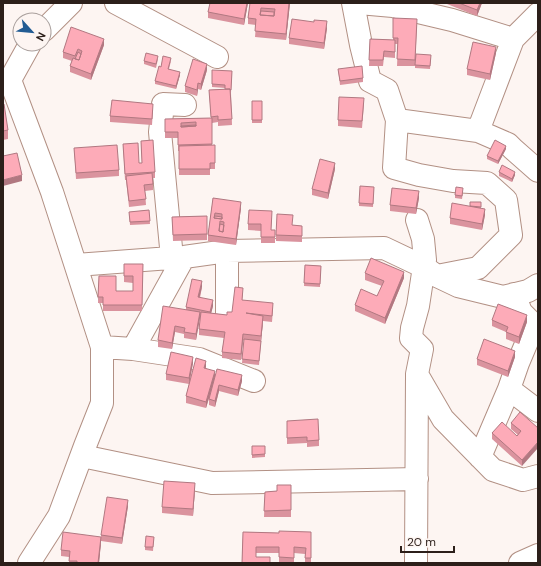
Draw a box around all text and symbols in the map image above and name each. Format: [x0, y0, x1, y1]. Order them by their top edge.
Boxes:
north arrow [12, 12, 52, 52]
text: N [33, 30, 49, 43]
scale bar [401, 528, 454, 554]
text: 20 m [407, 534, 436, 550]

